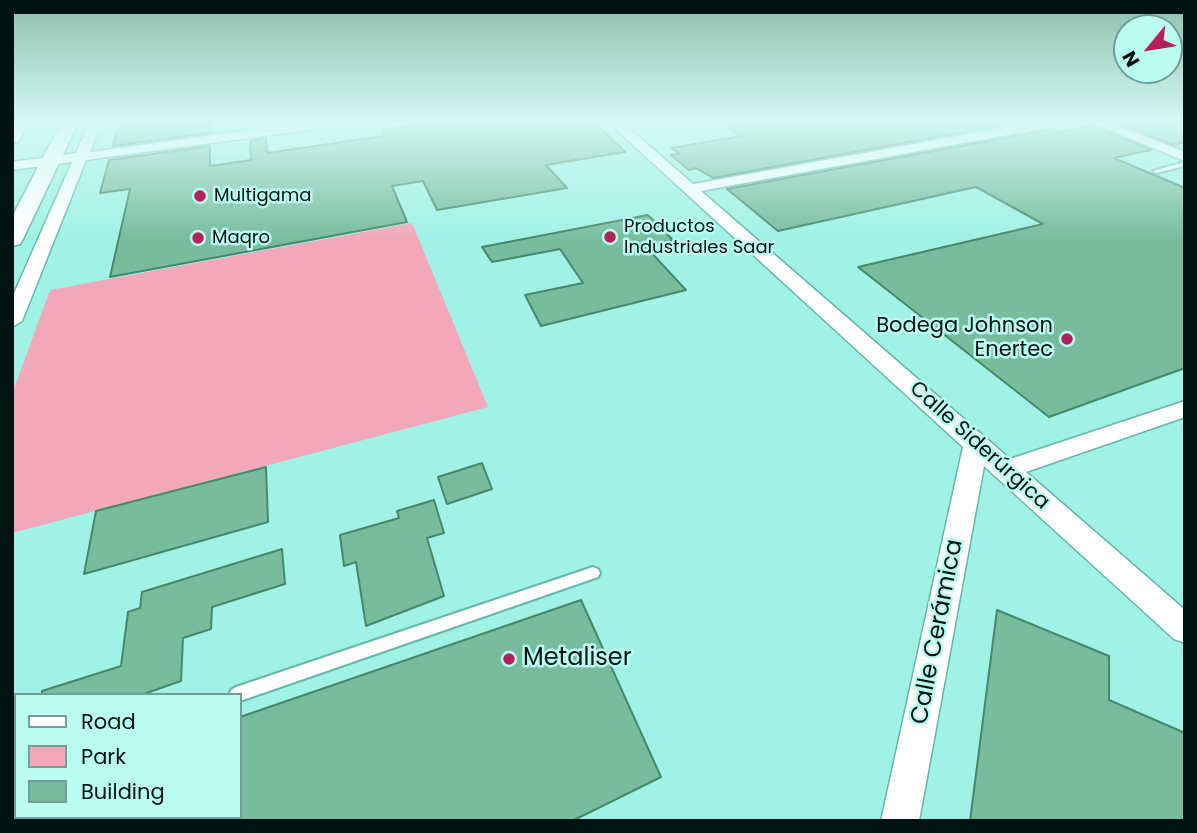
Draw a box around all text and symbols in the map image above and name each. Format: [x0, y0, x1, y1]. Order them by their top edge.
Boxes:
north arrow [1113, 14, 1183, 84]
text: N [1116, 46, 1146, 72]
place label: Multigama [214, 185, 311, 207]
marker: Multigama [192, 188, 208, 204]
place label: Productos Industriales Saar [624, 216, 774, 258]
place label: Maqro [212, 227, 270, 249]
marker: Productos Industriales Saar [602, 229, 618, 245]
marker: Maqro [190, 230, 206, 246]
place label: Bodega Johnson Enertec [876, 314, 1053, 364]
marker: Bodega Johnson Enertec [1059, 331, 1075, 347]
street label: Calle Siderúrgica [904, 377, 1054, 515]
street label: Calle Cerámica [906, 537, 970, 727]
place label: Metaliser [523, 645, 632, 673]
marker: Metaliser [501, 651, 517, 667]
legend [14, 693, 242, 819]
text: Road [81, 707, 136, 736]
text: Park [81, 742, 126, 771]
text: Building [81, 777, 165, 806]

